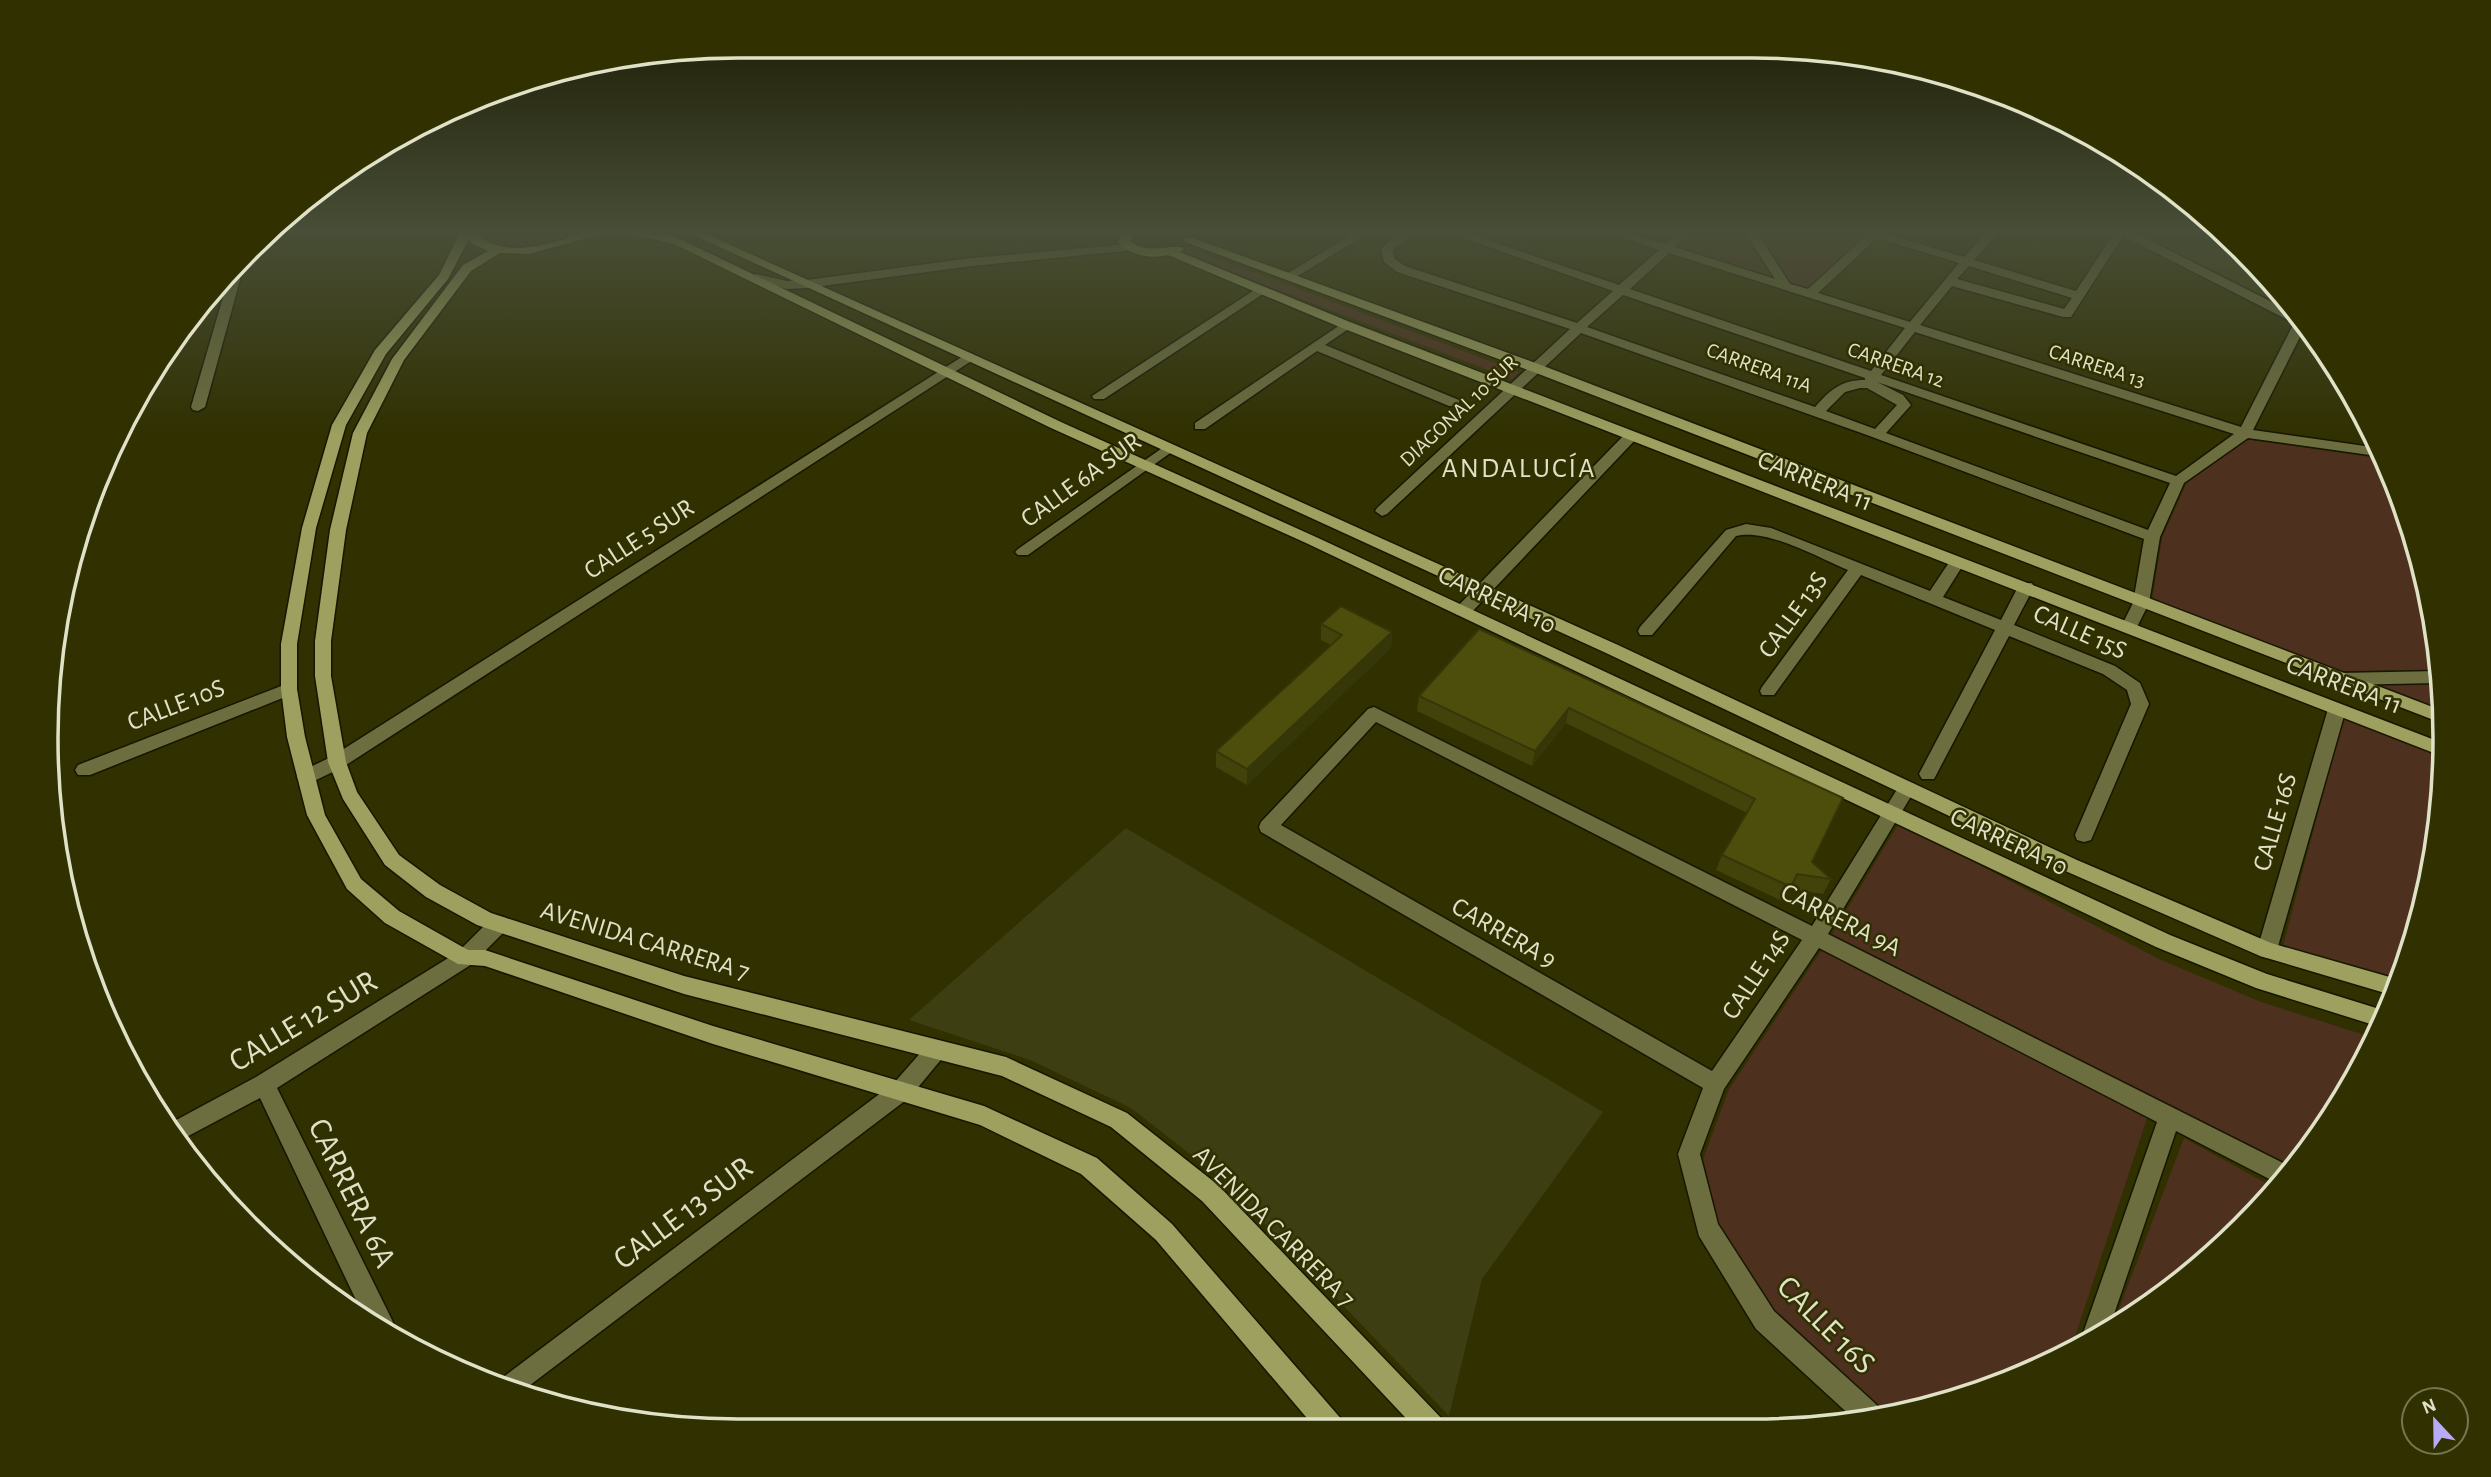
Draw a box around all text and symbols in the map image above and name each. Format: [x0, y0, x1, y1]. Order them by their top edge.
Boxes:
street label: CARRERA 11A [1704, 339, 1814, 397]
street label: CARRERA 12 [1845, 339, 1947, 391]
street label: CARRERA 13 [2046, 341, 2148, 391]
street label: DIAGONAL 10 SUR [1396, 351, 1522, 471]
street label: CALLE 6A SUR [1016, 428, 1146, 532]
street label: CARRERA 11 [1754, 446, 1876, 516]
district label: ANDALUCÍA [1442, 452, 1596, 483]
street label: CALLE 5 SUR [579, 494, 699, 584]
street label: CARRERA 10 [1434, 562, 1560, 638]
street label: CALLE 13S [1753, 567, 1833, 663]
street label: CALLE 15S [2029, 600, 2131, 664]
street label: CARRERA 11 [2283, 651, 2405, 719]
street label: CALLE 10S [124, 675, 228, 735]
street label: CALLE 16S [2249, 770, 2301, 874]
street label: CARRERA 10 [1946, 804, 2072, 880]
street label: CARRERA 9A [1777, 879, 1905, 961]
street label: CARRERA 9 [1447, 893, 1561, 973]
street label: AVENIDA CARRERA 7 [538, 897, 753, 985]
street label: CALLE 14S [1717, 926, 1795, 1024]
street label: CALLE 12 SUR [224, 964, 382, 1078]
street label: CARRERA 6A [302, 1114, 402, 1272]
street label: AVENIDA CARRERA 7 [1188, 1141, 1360, 1313]
street label: CALLE 13 SUR [608, 1151, 758, 1275]
street label: CALLE 16S [1771, 1270, 1881, 1380]
north arrow [2400, 1386, 2470, 1456]
text: N [2420, 1395, 2439, 1418]

